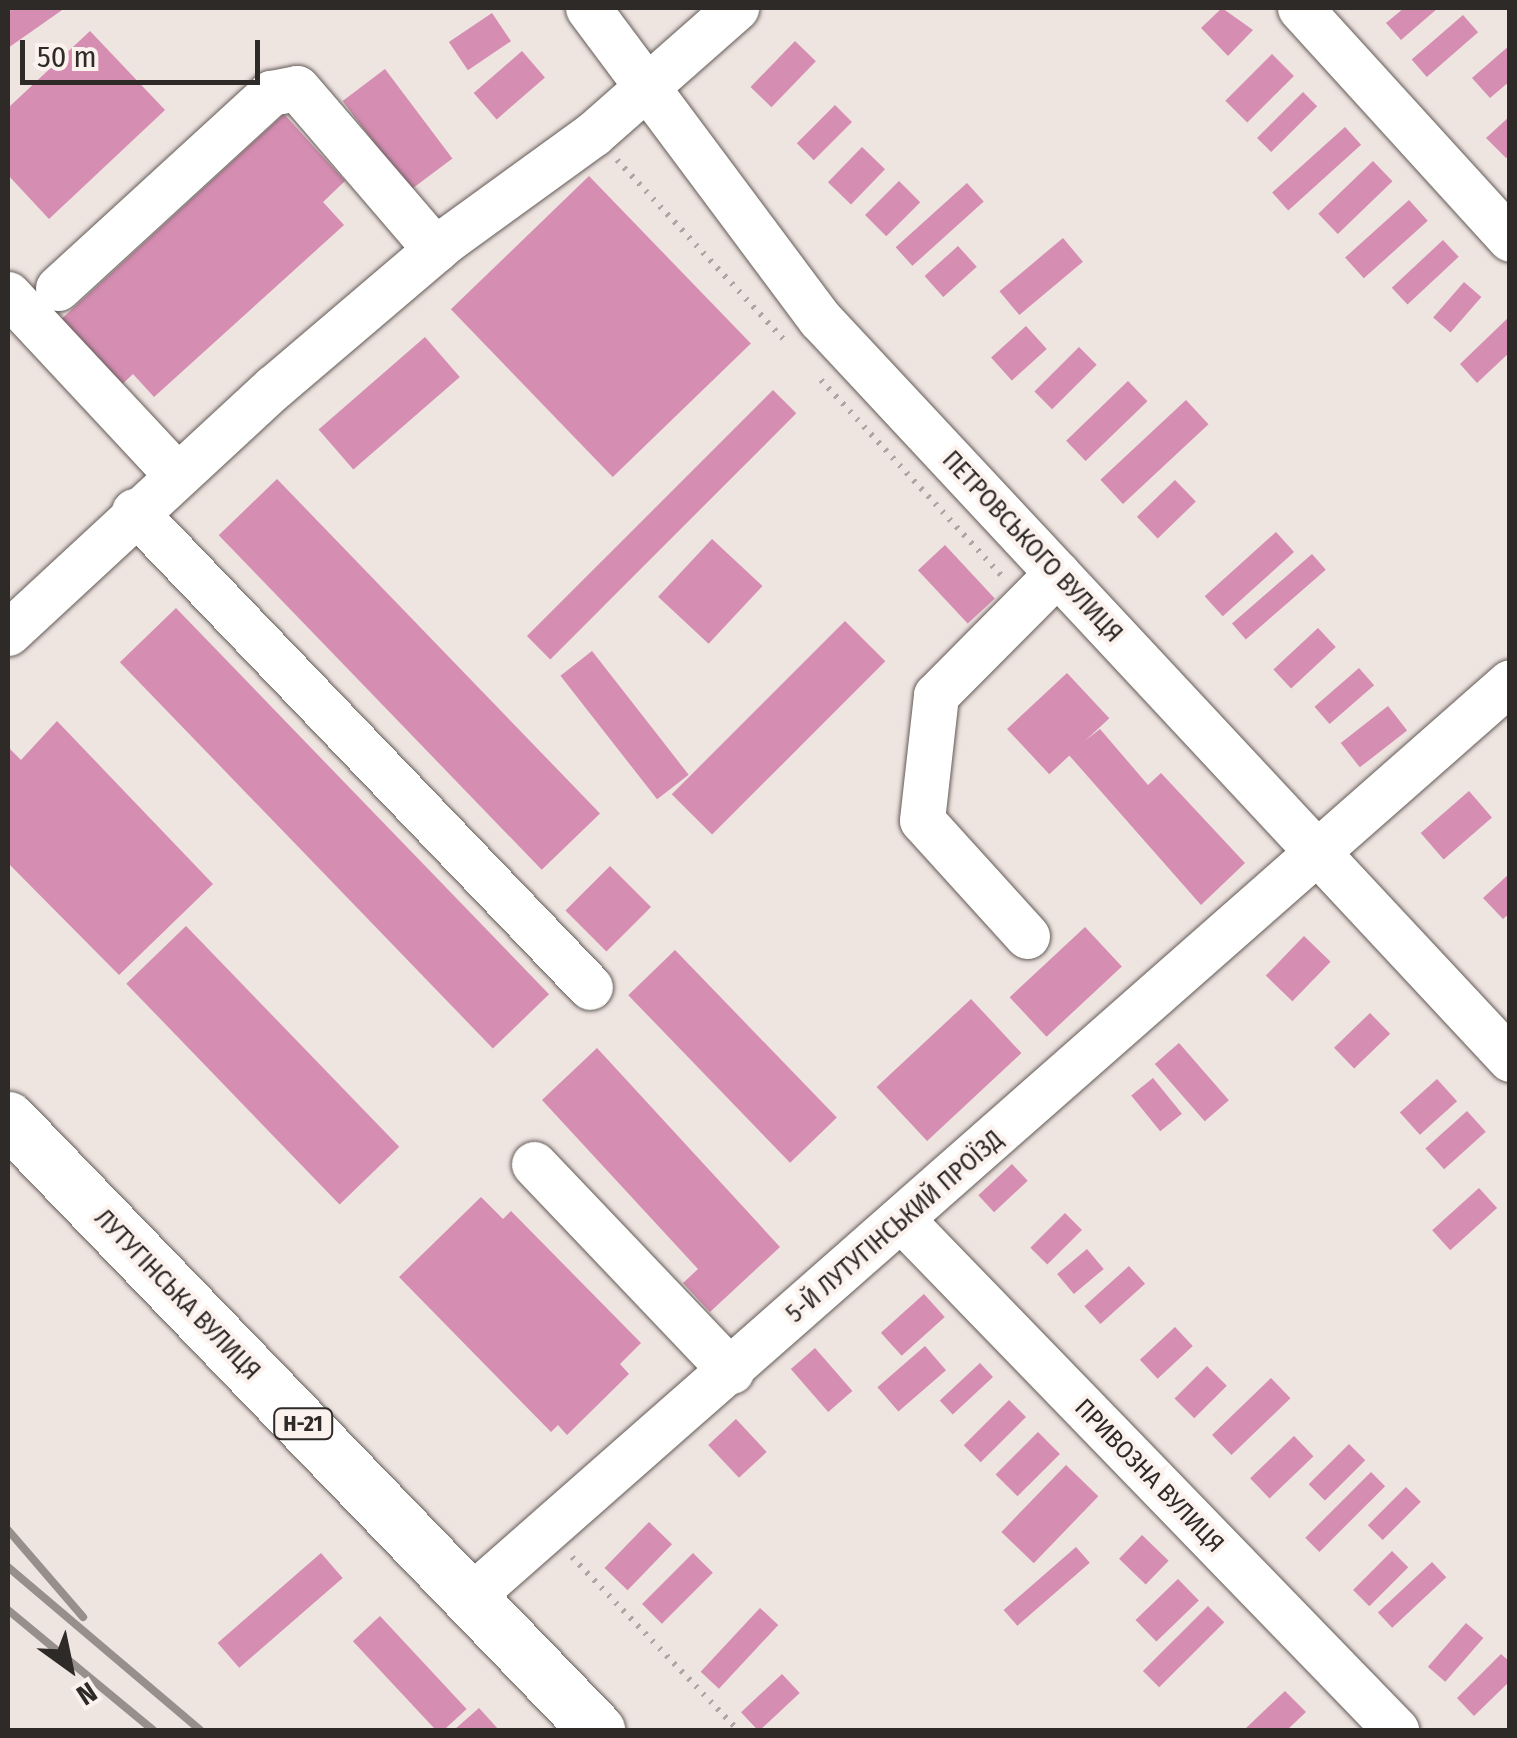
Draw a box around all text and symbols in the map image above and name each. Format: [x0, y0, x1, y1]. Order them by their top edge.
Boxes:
scale bar [25, 20, 265, 82]
text: 50 m [37, 39, 97, 75]
street label: ПЕТРОВСЬКОГО ВУЛИЦЯ [936, 445, 1128, 649]
street label: 5-Й ЛУТУГІНСЬКИЙ ПРОЇЗД [781, 1125, 1009, 1329]
street label: ЛУТУГІНСЬКА ВУЛИЦЯ [88, 1204, 266, 1386]
street label: ПРИВОЗНА ВУЛИЦЯ [1068, 1393, 1230, 1559]
road number: Н-21 [273, 1407, 333, 1441]
north arrow [20, 1618, 120, 1718]
text: N [71, 1675, 103, 1712]

